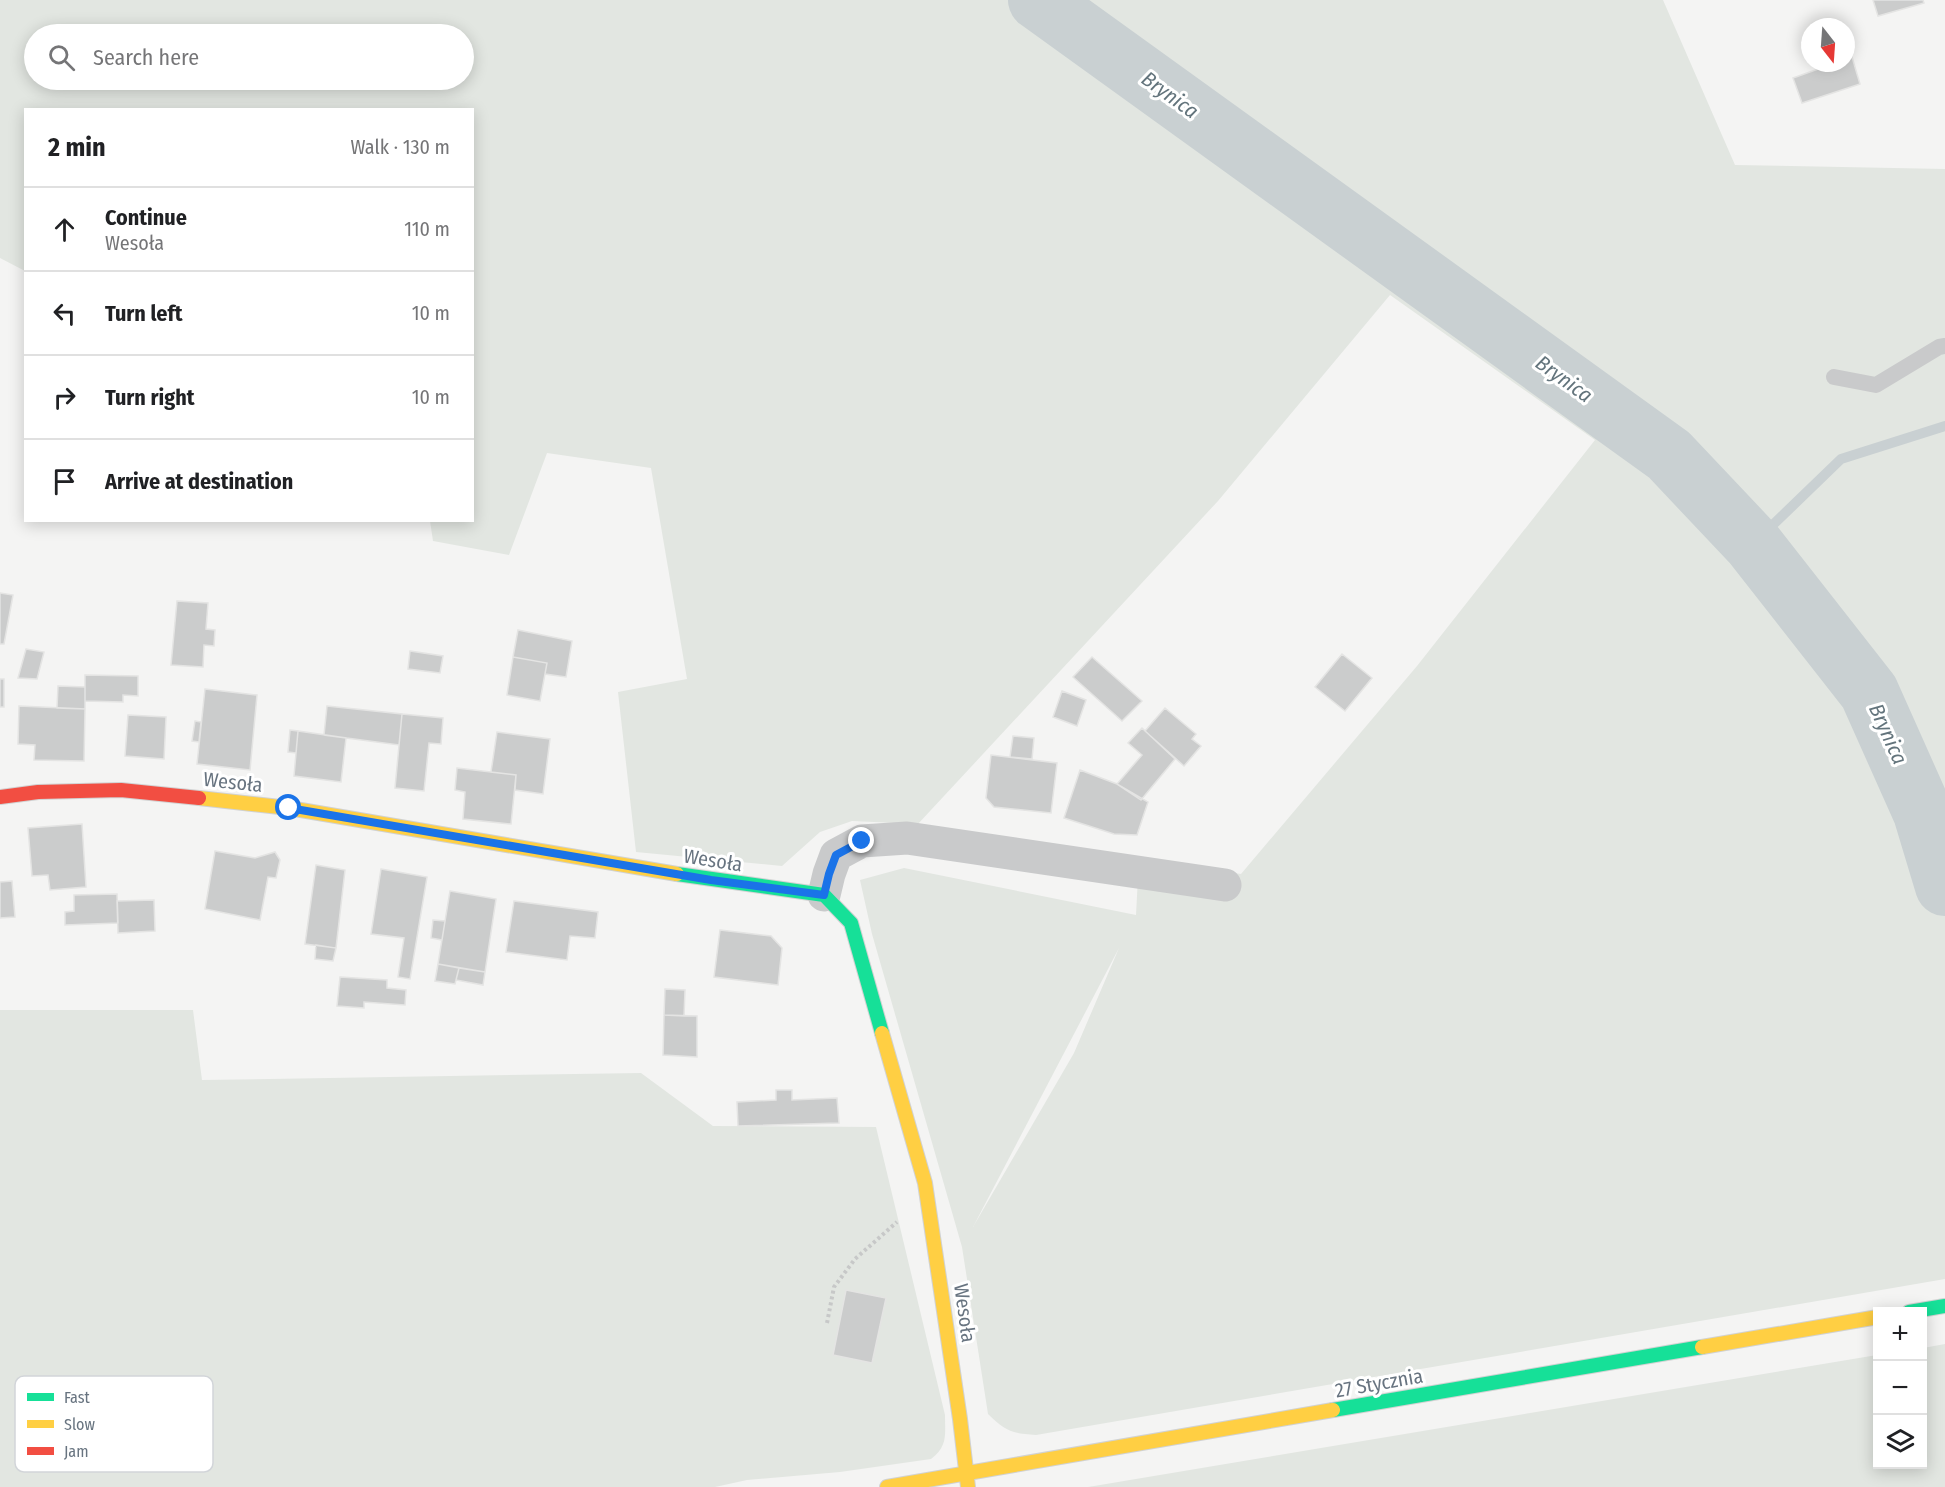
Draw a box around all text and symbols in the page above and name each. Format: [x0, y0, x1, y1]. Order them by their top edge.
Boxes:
north arrow [1801, 18, 1855, 72]
search box [24, 24, 474, 90]
icon: search [45, 41, 78, 74]
text: Search here [93, 44, 199, 71]
water label: Brynica [1137, 66, 1203, 124]
text: 2 min [48, 132, 106, 163]
text: Walk · 130 m [350, 135, 450, 159]
text: Continue [105, 204, 187, 231]
icon: ahead [48, 213, 81, 246]
text: 110 m [404, 217, 450, 241]
text: Wesoła [105, 231, 164, 255]
icon: left [48, 297, 81, 330]
text: Turn left [105, 300, 183, 327]
text: 10 m [412, 301, 450, 325]
water label: Brynica [1531, 350, 1597, 408]
icon: right [48, 381, 81, 414]
text: Turn right [105, 384, 194, 411]
text: 10 m [412, 385, 450, 409]
icon: arrive [48, 465, 81, 498]
text: Arrive at destination [105, 468, 293, 495]
water label: Brynica [1863, 700, 1913, 768]
street label: Wesoła [202, 767, 264, 797]
route start [275, 794, 301, 820]
route end [848, 827, 874, 853]
street label: Wesoła [682, 844, 744, 876]
street label: Wesoła [949, 1282, 981, 1344]
map controls [1873, 1307, 1927, 1469]
button: + [1873, 1307, 1927, 1361]
button: − [1873, 1361, 1927, 1415]
street label: 27 Stycznia [1333, 1363, 1425, 1403]
legend [15, 1376, 213, 1472]
text: Fast [64, 1388, 91, 1407]
text: Slow [64, 1415, 95, 1434]
button: layers [1873, 1415, 1927, 1469]
text: Jam [64, 1442, 89, 1461]

